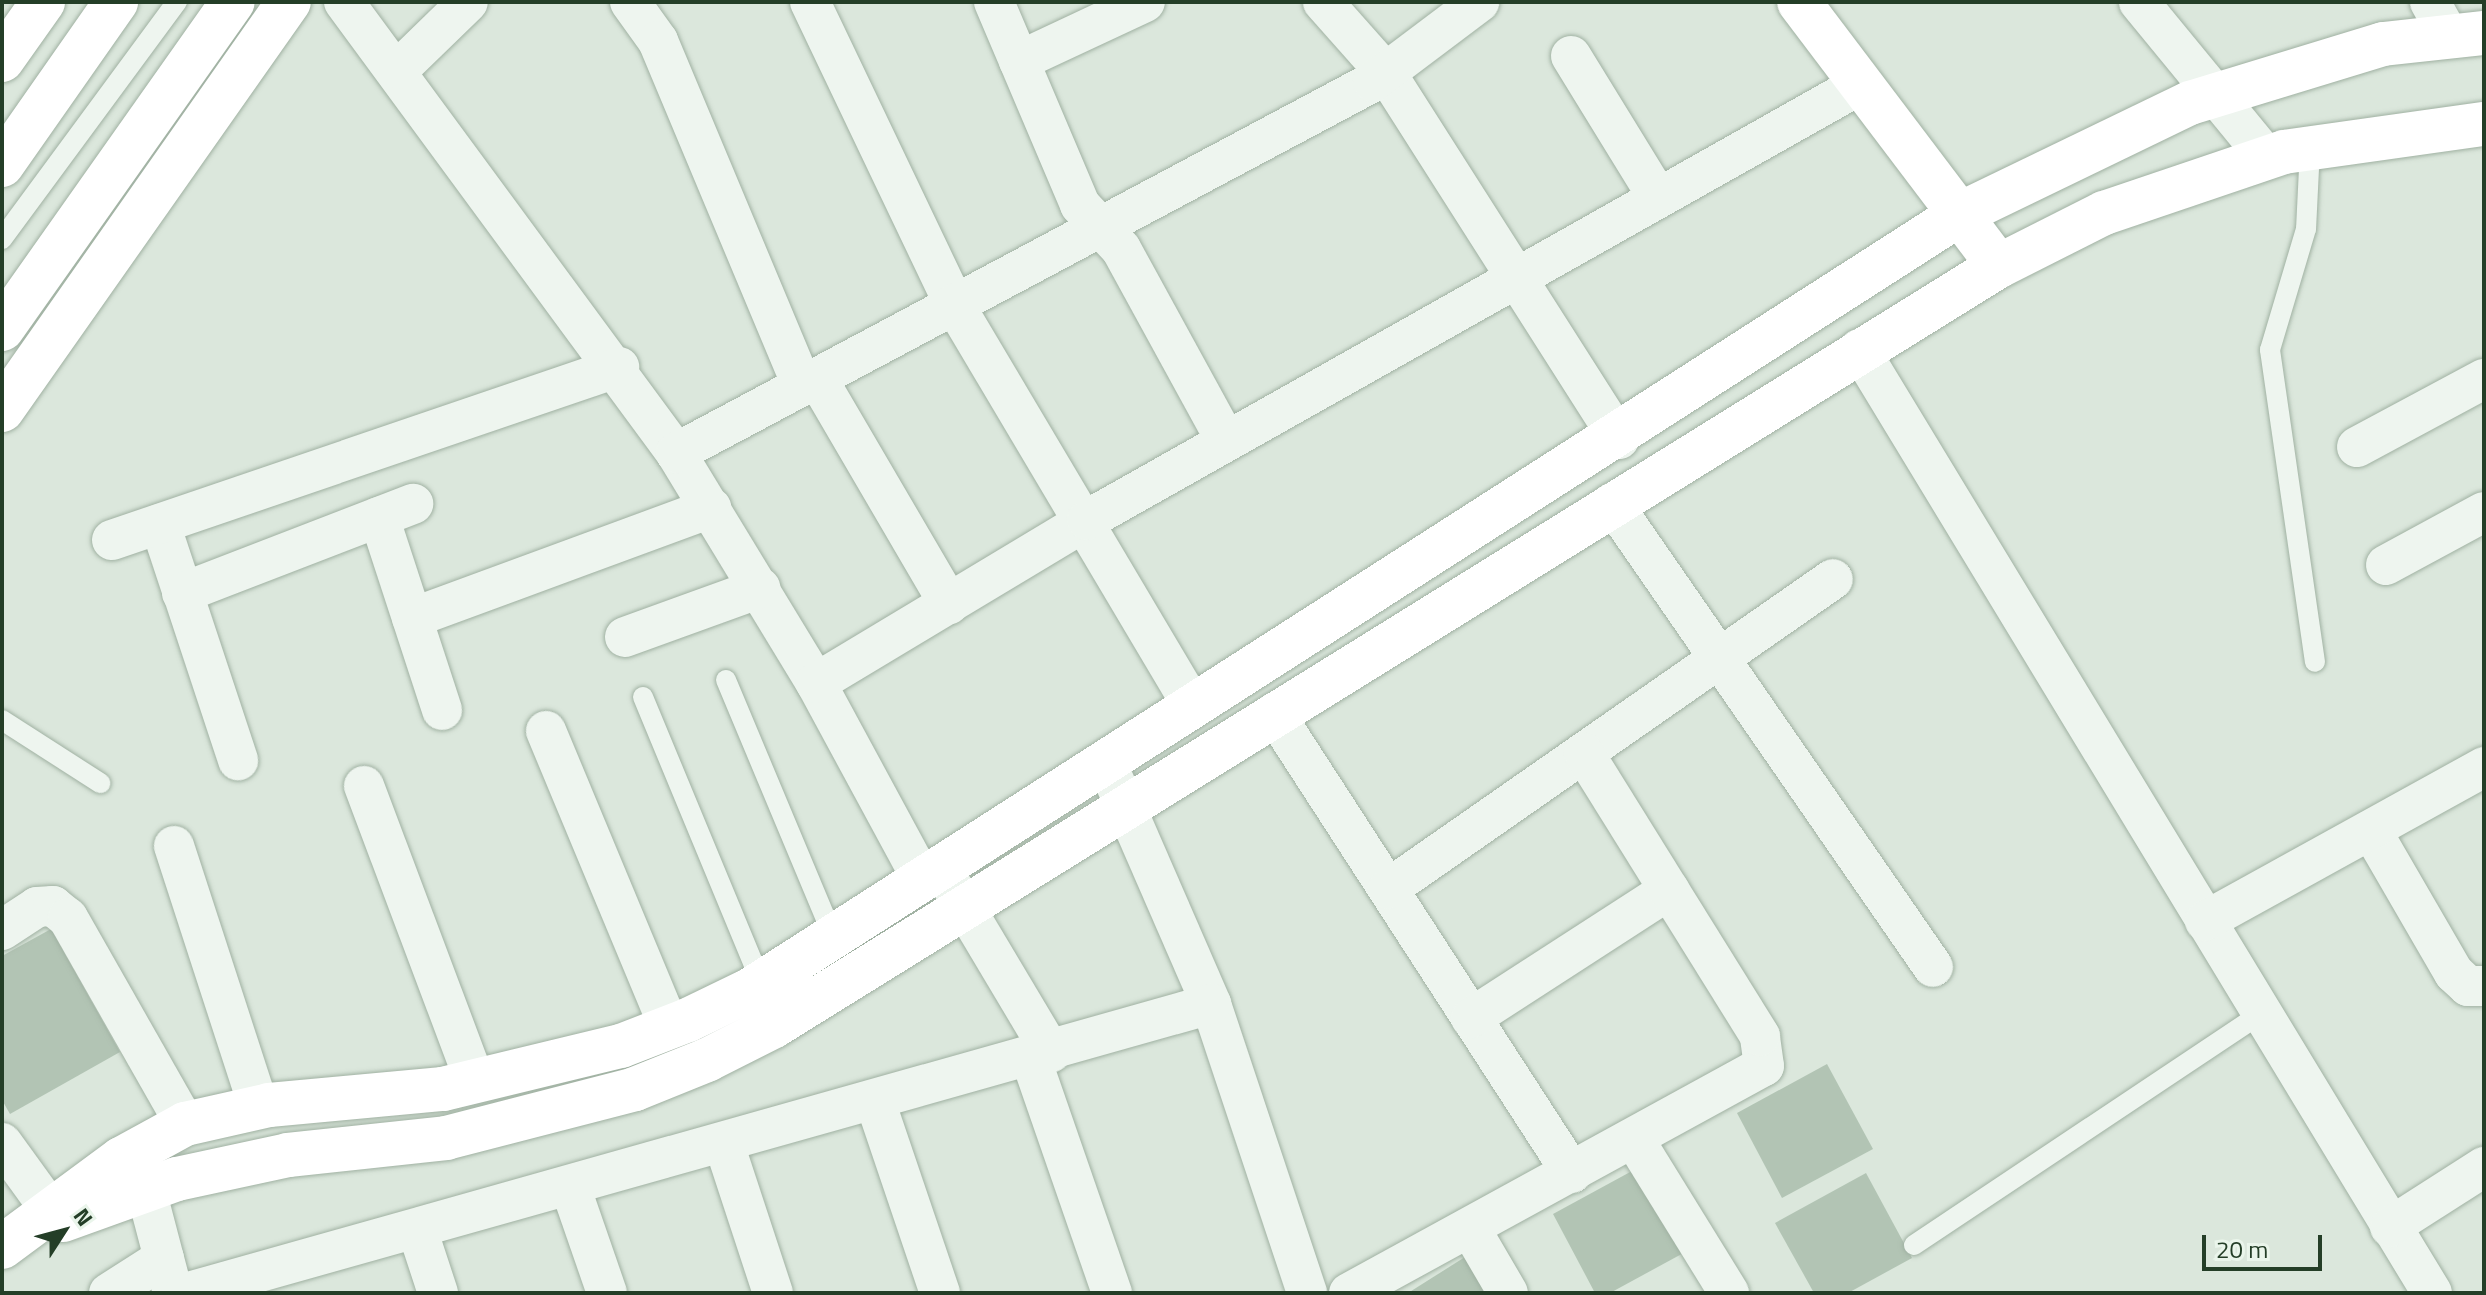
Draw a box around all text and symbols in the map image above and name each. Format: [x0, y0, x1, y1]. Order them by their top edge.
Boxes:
north arrow [24, 1191, 104, 1271]
text: N [65, 1201, 102, 1233]
scale bar [2206, 1219, 2326, 1269]
text: 20 m [2216, 1231, 2268, 1267]

